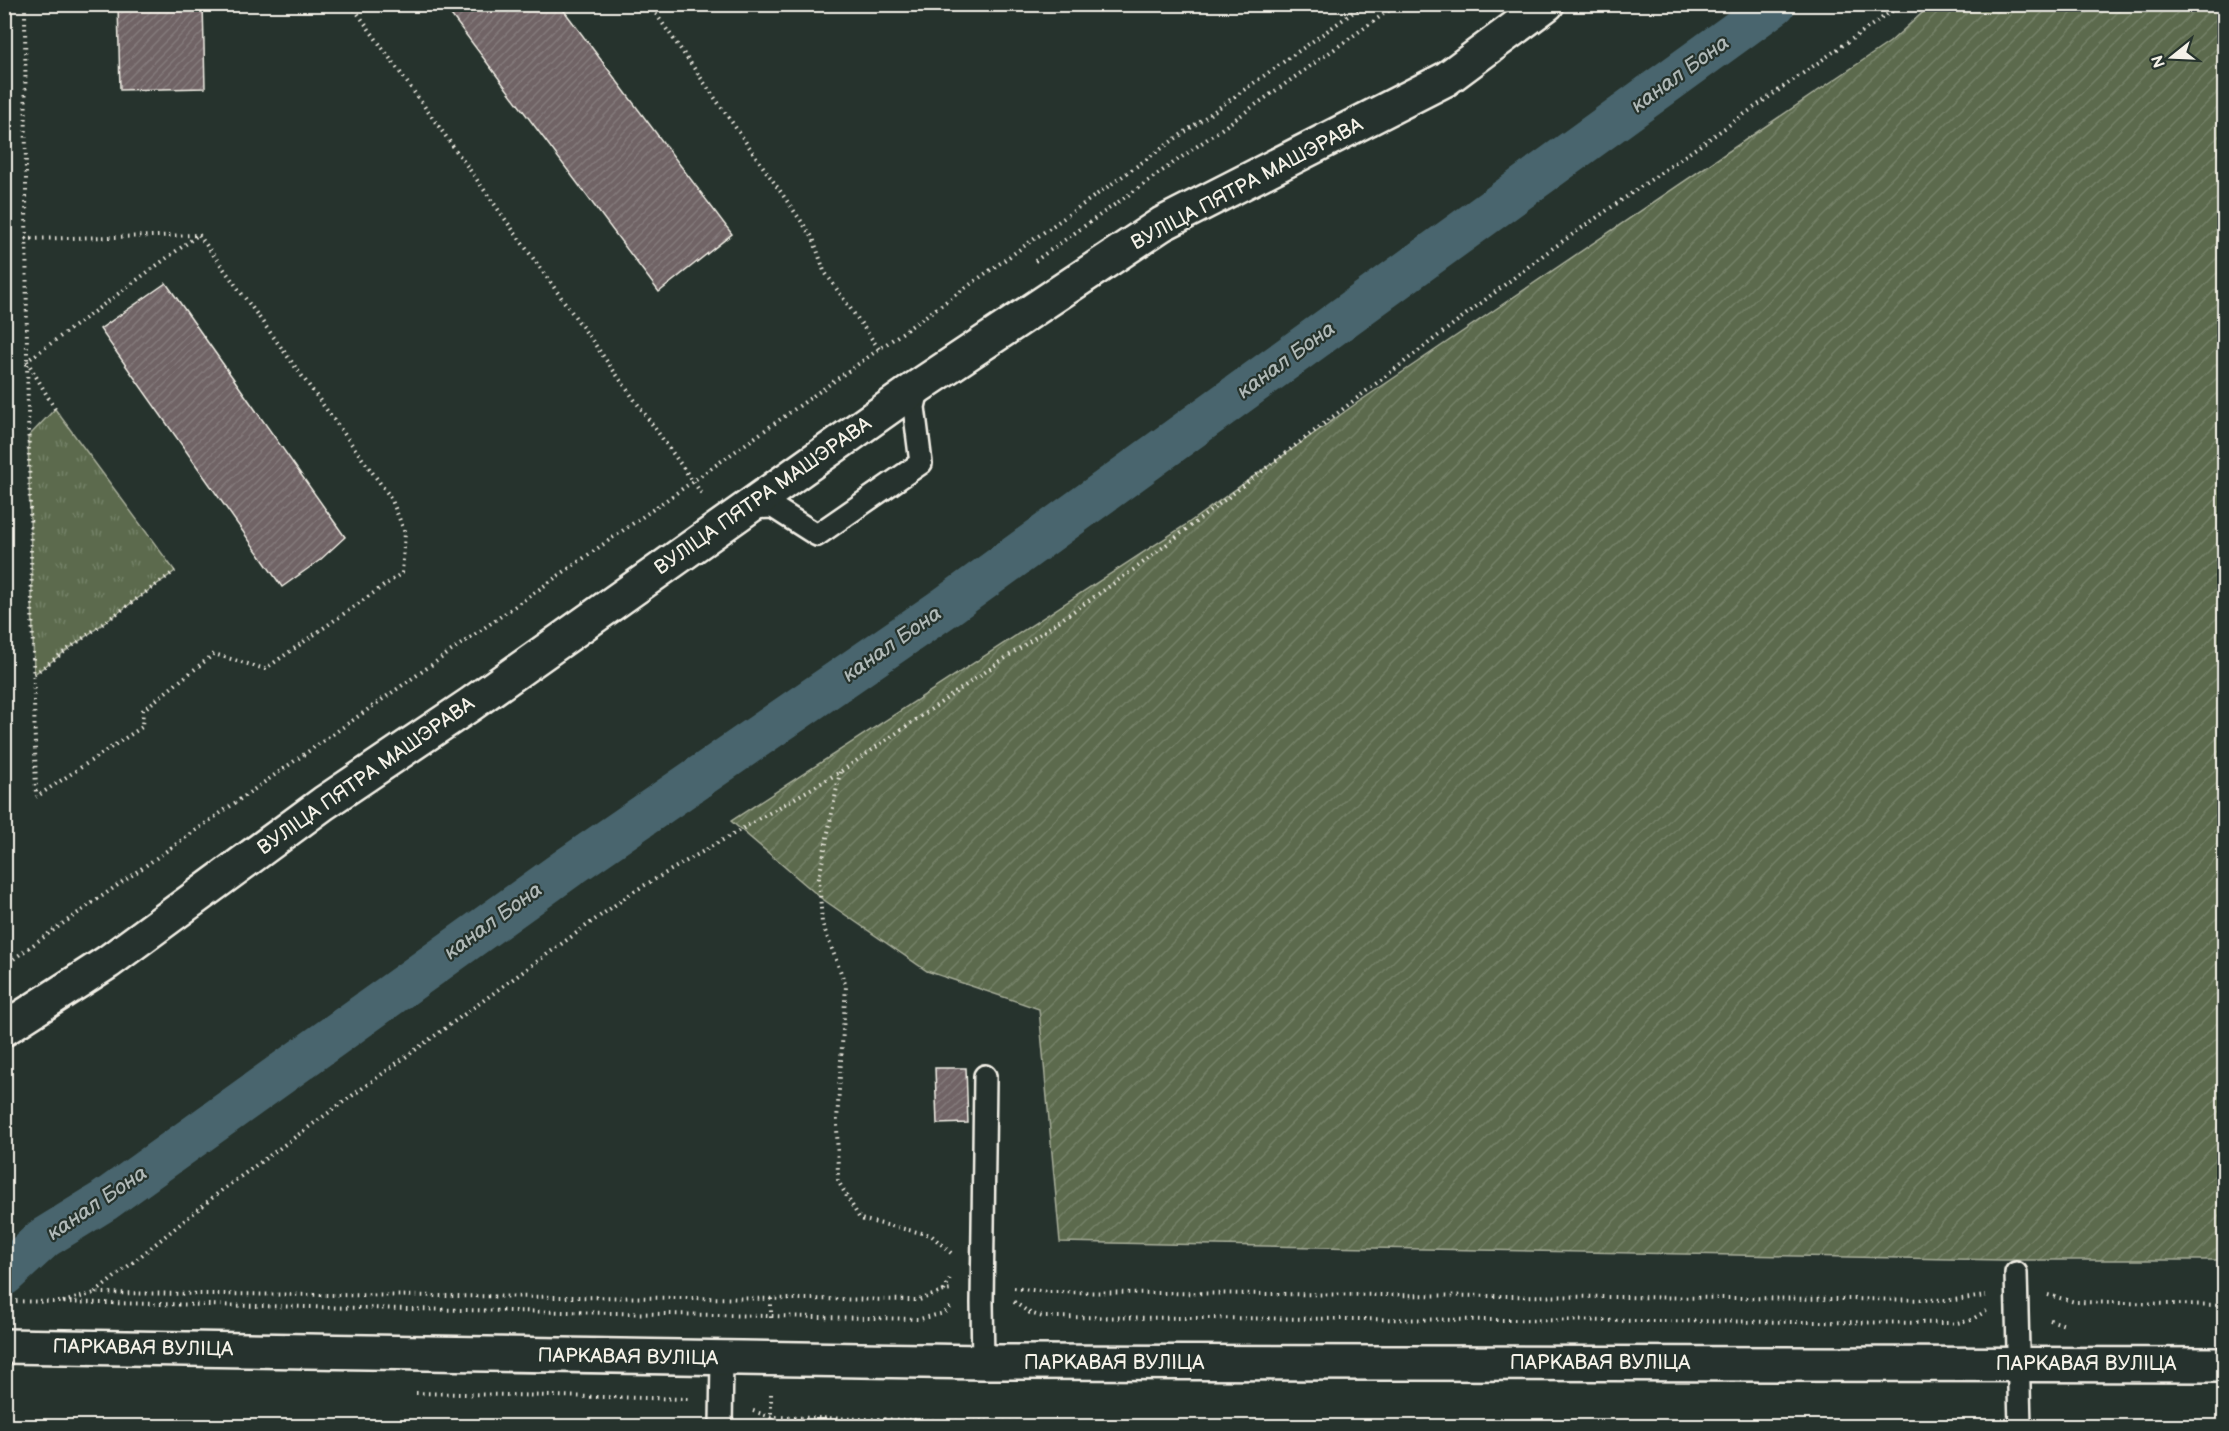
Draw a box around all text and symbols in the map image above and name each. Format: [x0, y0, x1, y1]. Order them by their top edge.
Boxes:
north arrow [2142, 27, 2202, 87]
water label: канал Бона [1626, 30, 1734, 118]
text: N [2148, 53, 2170, 70]
street label: ВУЛІЦА ПЯТРА МАШЭРАВА [1127, 112, 1368, 255]
water label: канал Бона [1232, 316, 1340, 404]
street label: ВУЛІЦА ПЯТРА МАШЭРАВА [650, 411, 877, 580]
water label: канал Бона [838, 601, 946, 687]
street label: ВУЛІЦА ПЯТРА МАШЭРАВА [253, 691, 480, 860]
water label: канал Бона [439, 877, 547, 965]
water label: канал Бона [42, 1160, 152, 1246]
street label: ПАРКАВАЯ ВУЛІЦА [53, 1334, 234, 1362]
street label: ПАРКАВАЯ ВУЛІЦА [538, 1343, 719, 1371]
street label: ПАРКАВАЯ ВУЛІЦА [1024, 1351, 1205, 1375]
street label: ПАРКАВАЯ ВУЛІЦА [1510, 1351, 1691, 1375]
street label: ПАРКАВАЯ ВУЛІЦА [1996, 1352, 2177, 1376]

